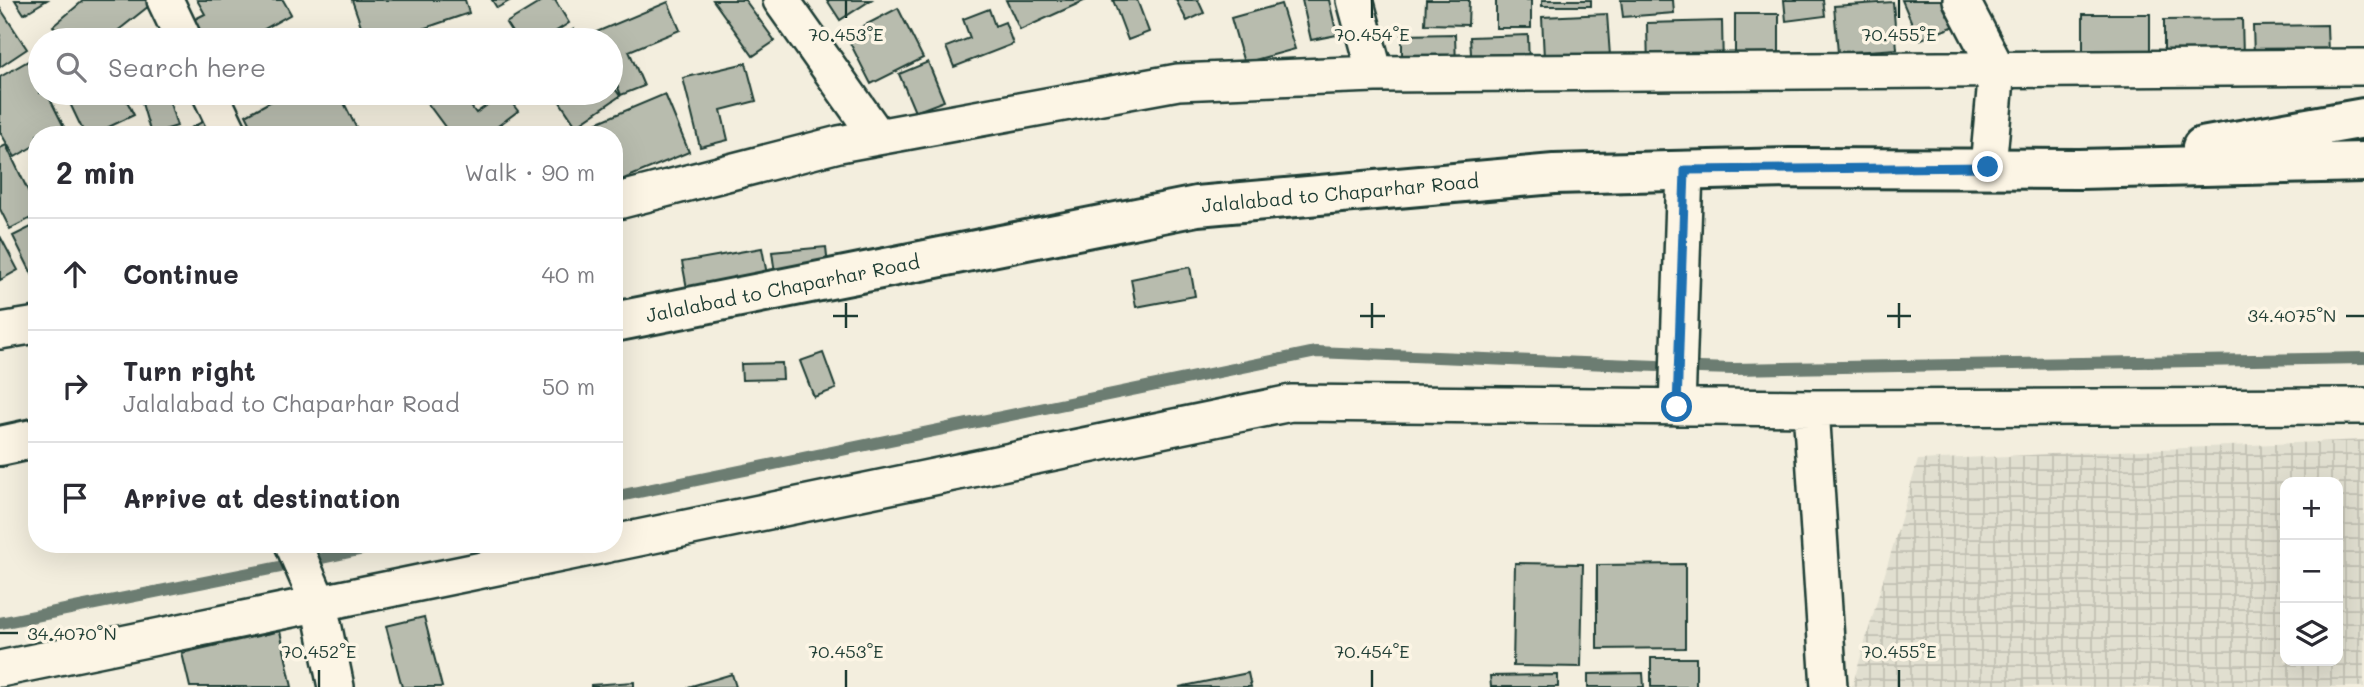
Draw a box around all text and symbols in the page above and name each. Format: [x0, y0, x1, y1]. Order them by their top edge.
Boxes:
text: 70.453°E [808, 22, 884, 46]
text: 70.454°E [1334, 22, 1410, 46]
text: 70.455°E [1861, 22, 1937, 46]
search box [28, 28, 623, 105]
icon: search [52, 48, 90, 86]
text: Search here [108, 50, 266, 84]
route end [1972, 151, 2003, 182]
text: 2 min [56, 152, 135, 192]
text: Walk · 90 m [464, 157, 595, 187]
street label: Jalalabad to Chaparhar Road [1200, 168, 1480, 218]
street label: Jalalabad to Chaparhar Road [644, 249, 921, 327]
icon: ahead [56, 255, 94, 293]
text: Continue [123, 257, 239, 291]
text: 40 m [542, 259, 595, 289]
text: 34.4075°N [2248, 303, 2336, 327]
text: Turn right [123, 354, 256, 388]
icon: right [56, 367, 94, 405]
text: 50 m [542, 371, 595, 401]
text: Jalalabad to Chaparhar Road [123, 388, 460, 418]
route start [1661, 391, 1692, 422]
map controls [2280, 477, 2343, 666]
button: + [2280, 477, 2343, 540]
icon: arrive [56, 479, 94, 517]
text: Arrive at destination [123, 481, 400, 515]
button: − [2280, 540, 2343, 603]
button: layers [2280, 603, 2343, 666]
text: 34.4070°N [27, 621, 117, 645]
text: 70.452°E [282, 639, 356, 663]
text: 70.453°E [808, 639, 884, 663]
text: 70.454°E [1334, 639, 1410, 663]
text: 70.455°E [1861, 639, 1937, 663]

